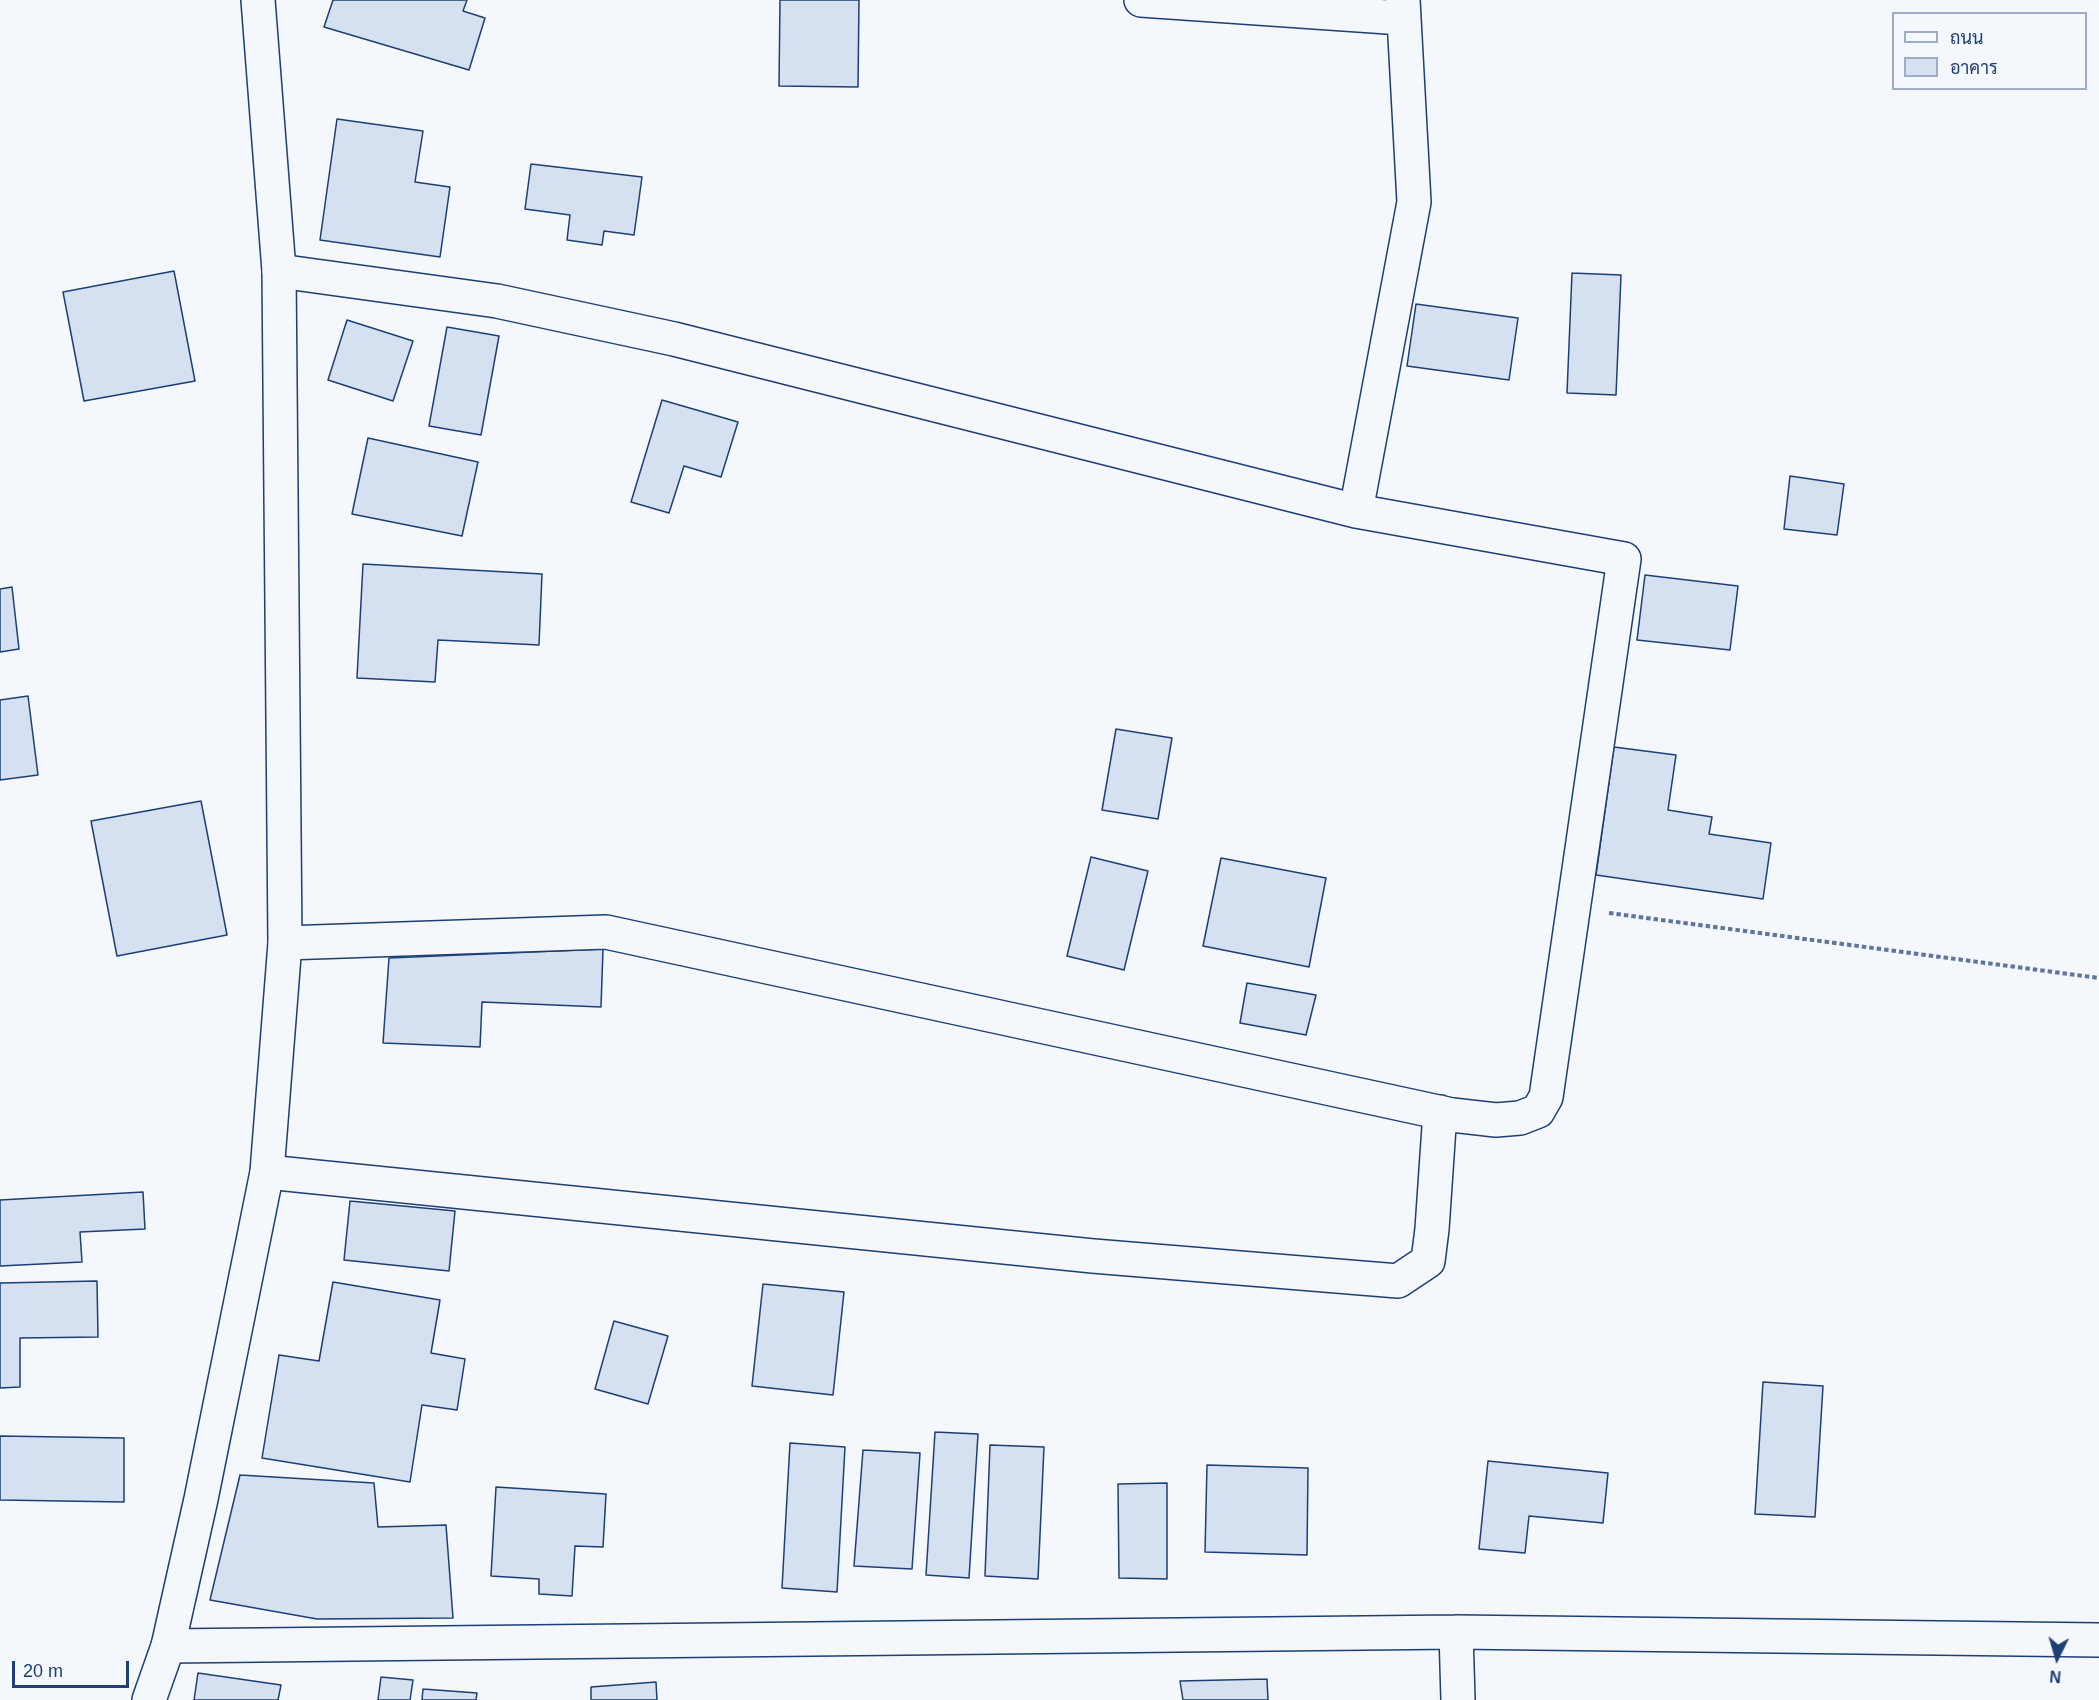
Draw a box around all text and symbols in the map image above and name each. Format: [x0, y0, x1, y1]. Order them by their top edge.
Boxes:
legend [1892, 12, 2087, 90]
text: ถนน [1950, 28, 1983, 48]
text: อาคาร [1950, 58, 1998, 78]
north arrow [2027, 1628, 2087, 1688]
scale bar [15, 1649, 132, 1687]
text: 20 m [23, 1661, 63, 1681]
text: N [2049, 1667, 2062, 1685]

